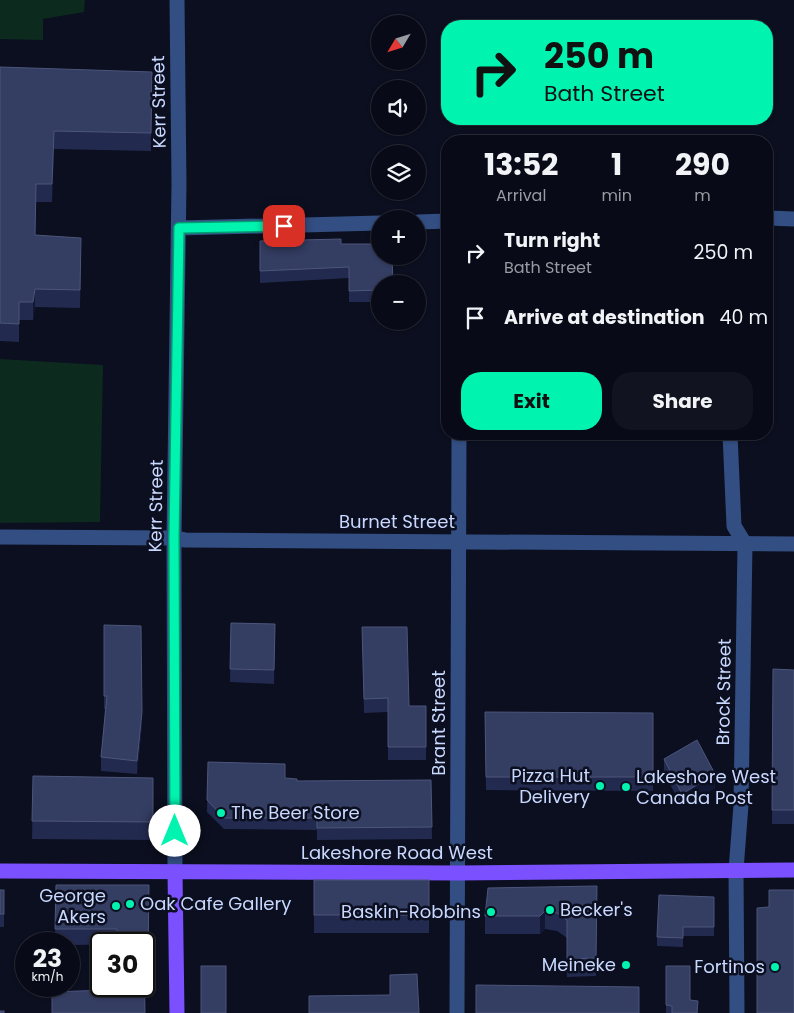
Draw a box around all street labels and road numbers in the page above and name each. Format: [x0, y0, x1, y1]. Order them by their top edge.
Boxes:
street label: Kerr Street [145, 55, 172, 149]
street label: Kerr Street [142, 459, 169, 553]
street label: Burnet Street [339, 509, 455, 534]
street label: Brock Street [710, 638, 737, 746]
street label: Brant Street [426, 670, 451, 776]
street label: Lakeshore Road West [301, 840, 493, 865]

